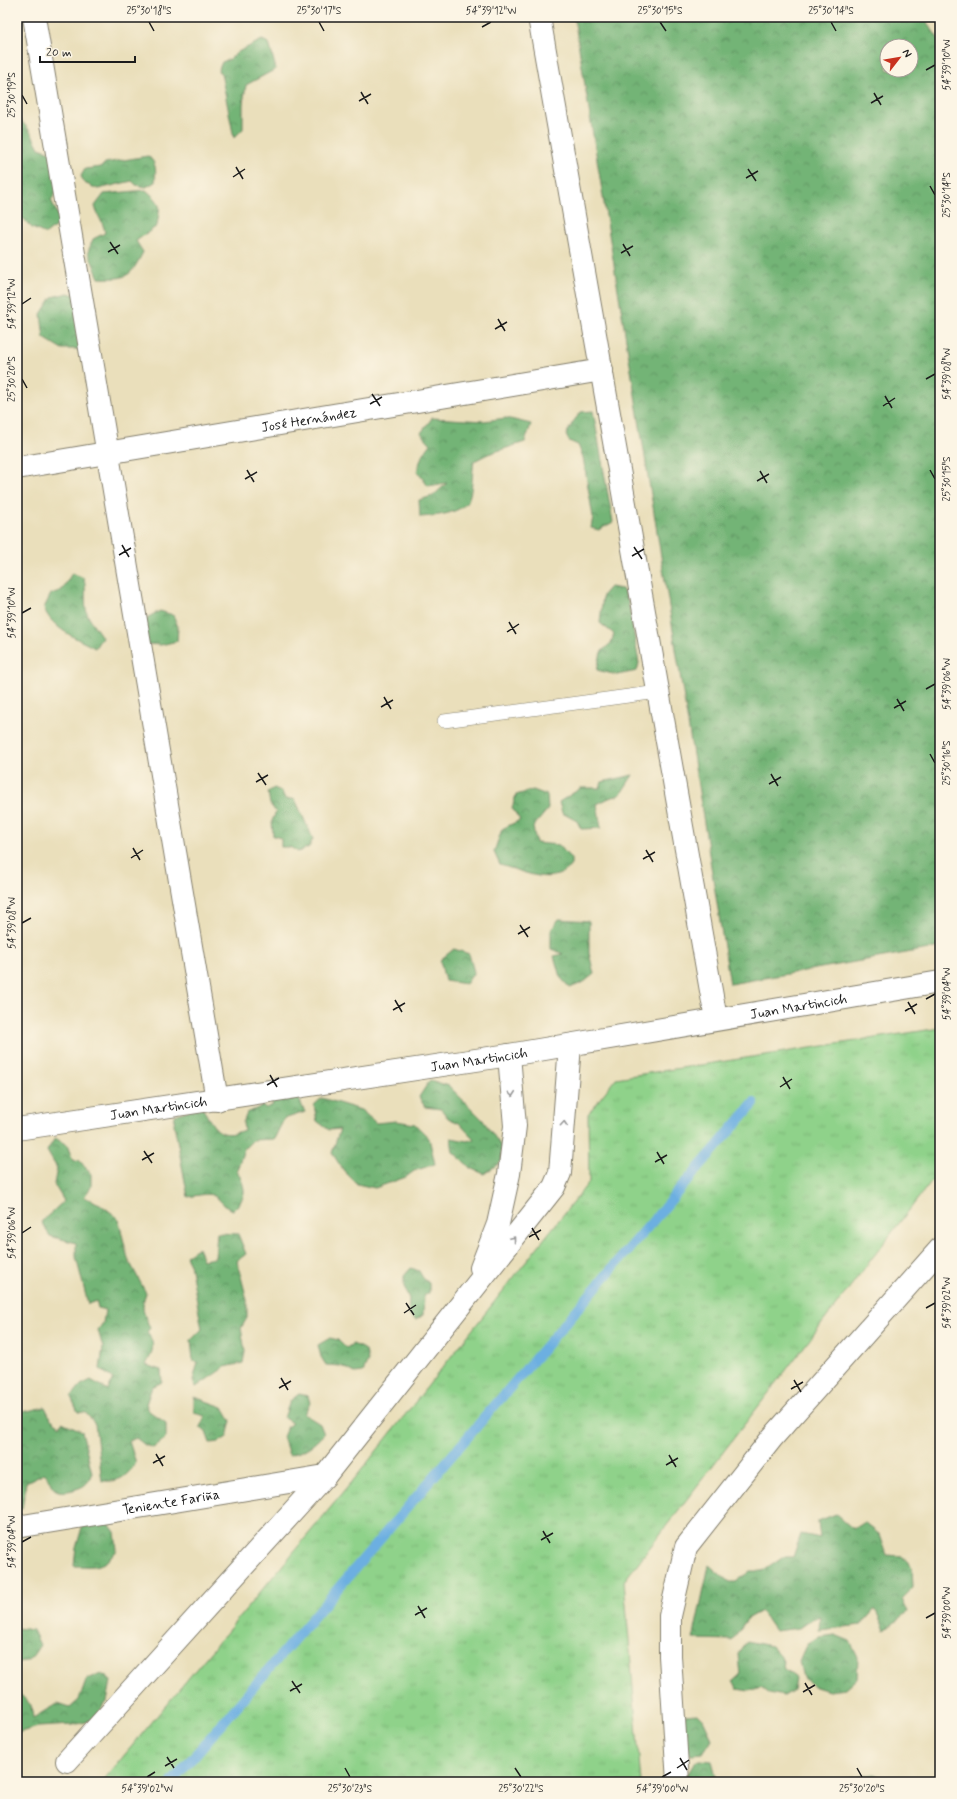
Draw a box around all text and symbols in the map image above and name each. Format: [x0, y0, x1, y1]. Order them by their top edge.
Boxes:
text: 25°30'18"S [126, 4, 172, 18]
text: 25°30'17"S [297, 4, 342, 18]
text: 54°39'12"W [466, 4, 516, 18]
text: 25°30'15"S [638, 4, 683, 18]
text: 25°30'14"S [808, 4, 854, 18]
scale bar [40, 38, 135, 64]
north arrow [879, 38, 919, 78]
text: 54°39'10"W [940, 40, 954, 90]
text: 20 m [46, 45, 72, 61]
text: N [899, 47, 915, 60]
text: 25°30'19"S [5, 72, 19, 118]
text: 25°30'14"S [940, 172, 954, 218]
text: 54°39'12"W [5, 279, 19, 329]
text: 54°39'08"W [940, 348, 954, 400]
text: 25°30'20"S [5, 356, 19, 402]
street label: José Hernández [260, 403, 358, 437]
text: 25°30'15"S [940, 456, 954, 501]
text: 54°39'10"W [5, 588, 19, 638]
text: 54°39'06"W [940, 658, 954, 710]
text: 25°30'16"S [940, 740, 954, 786]
text: 54°39'08"W [5, 897, 19, 949]
text: 54°39'04"W [940, 968, 954, 1020]
street label: Juan Martincich [749, 990, 849, 1024]
street label: Juan Martincich [429, 1044, 529, 1077]
one-way arrow [507, 1091, 516, 1097]
street label: Juan Martincich [109, 1092, 209, 1125]
one-way arrow [560, 1121, 569, 1127]
text: 54°39'06"W [5, 1207, 19, 1259]
one-way arrow [508, 1236, 515, 1243]
text: 54°39'02"W [940, 1277, 954, 1329]
street label: Teniente Fariña [121, 1486, 221, 1519]
text: 54°39'04"W [5, 1516, 19, 1568]
text: 54°39'00"W [940, 1587, 954, 1639]
text: 54°39'02"W [121, 1782, 173, 1796]
text: 25°30'23"S [328, 1782, 373, 1796]
text: 25°30'22"S [498, 1782, 544, 1796]
text: 54°39'00"W [636, 1782, 688, 1796]
text: 25°30'20"S [839, 1782, 885, 1796]

